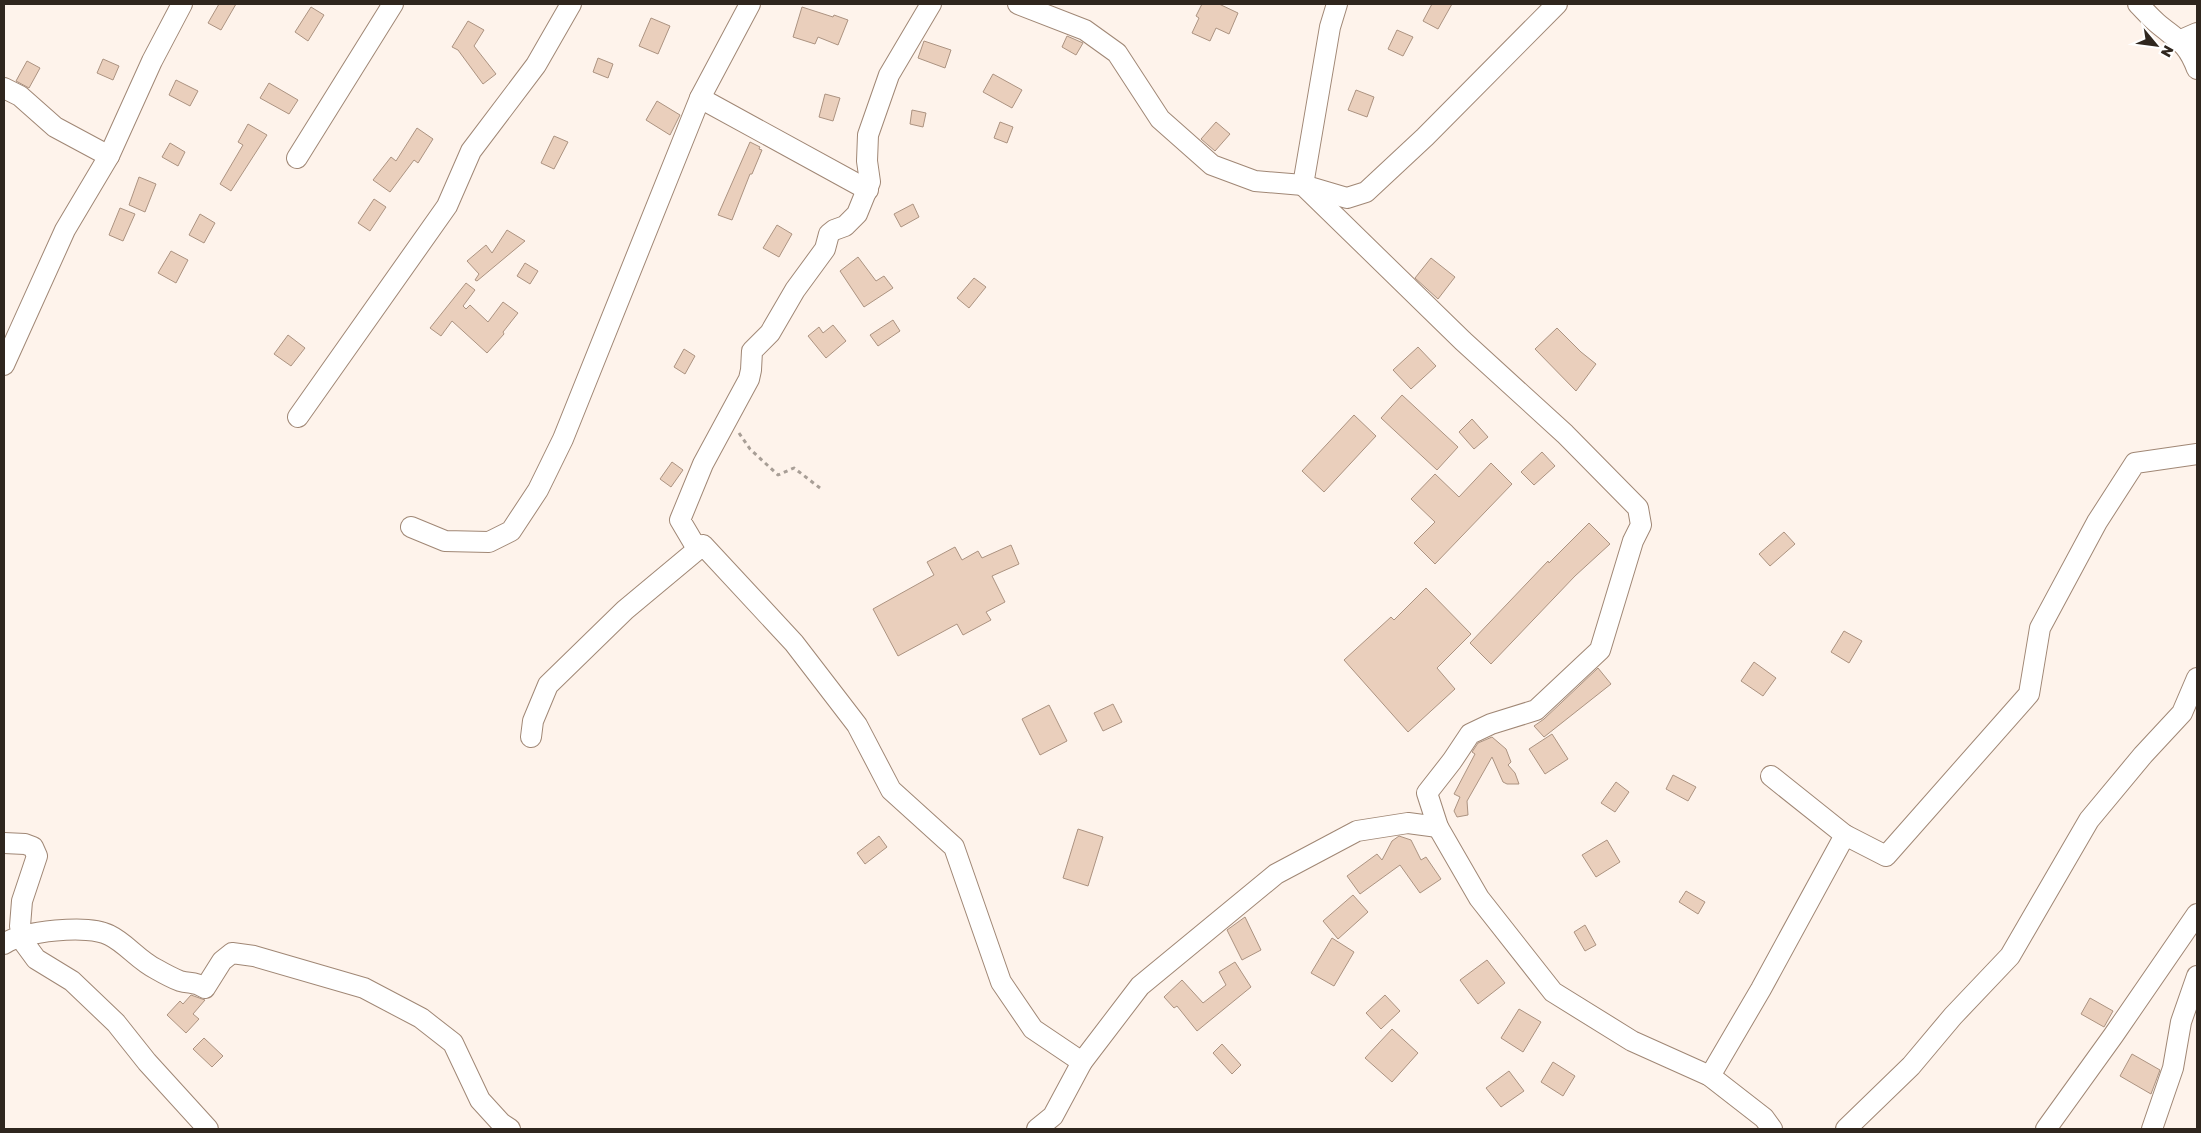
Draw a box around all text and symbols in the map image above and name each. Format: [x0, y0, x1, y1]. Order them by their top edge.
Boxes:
north arrow [2131, 20, 2181, 70]
text: N [2158, 43, 2178, 60]

